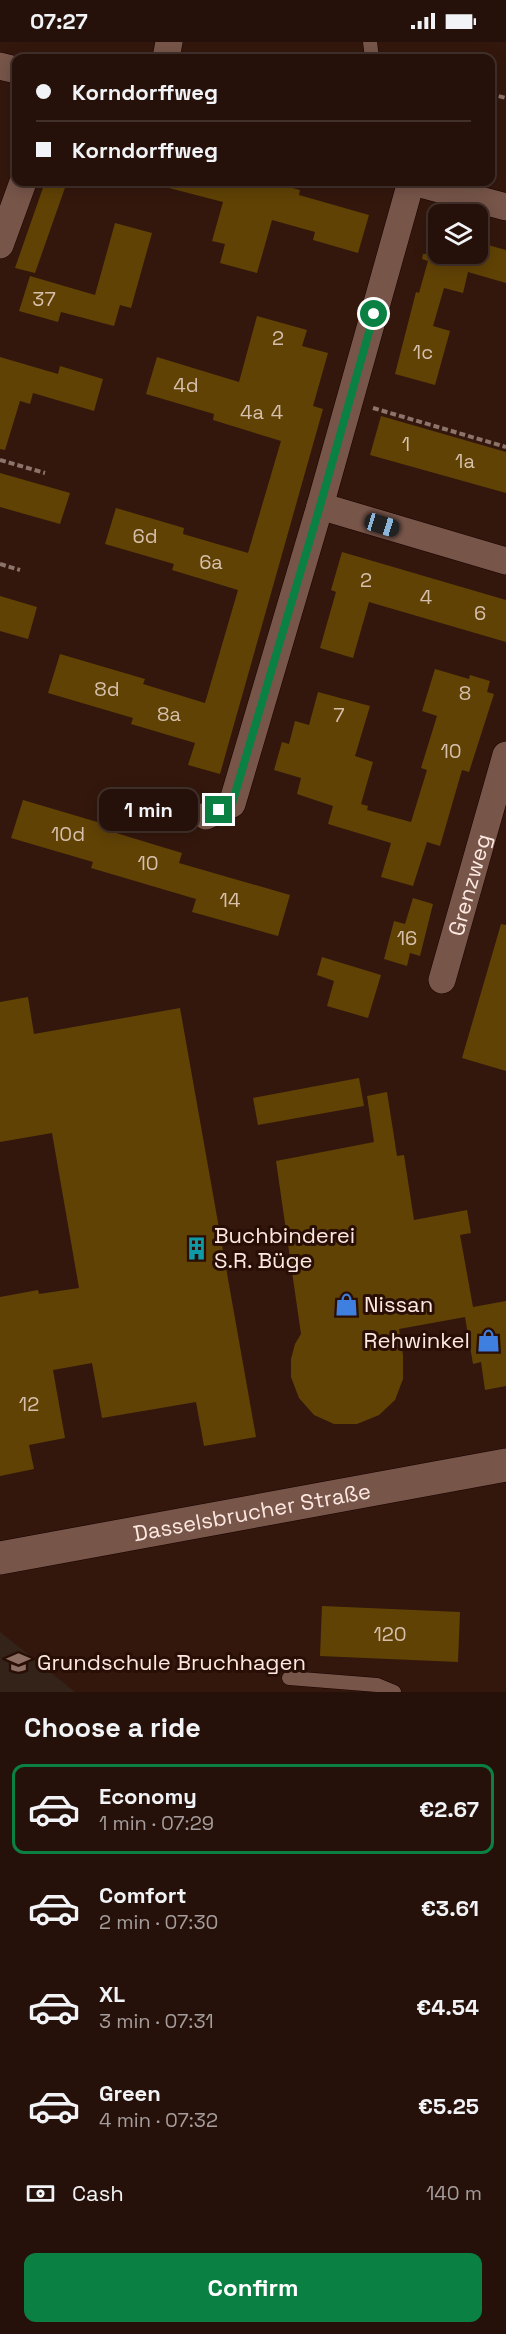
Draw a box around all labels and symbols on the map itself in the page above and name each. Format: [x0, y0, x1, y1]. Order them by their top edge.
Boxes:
house number: 37 [32, 286, 56, 312]
route start [360, 300, 387, 327]
house number: 2 [272, 325, 284, 351]
house number: 1c [413, 339, 433, 365]
house number: 4d [173, 372, 199, 398]
house number: 4a [240, 399, 264, 425]
house number: 4 [271, 399, 283, 425]
house number: 1 [402, 431, 410, 457]
house number: 1a [455, 448, 475, 474]
car [362, 511, 402, 539]
house number: 6d [132, 523, 158, 549]
house number: 6a [199, 549, 223, 575]
house number: 2 [360, 567, 372, 593]
house number: 4 [420, 584, 432, 610]
house number: 6 [474, 600, 486, 626]
house number: 8d [94, 676, 120, 702]
house number: 8 [459, 680, 471, 706]
house number: 8a [157, 701, 181, 727]
house number: 7 [333, 702, 345, 728]
house number: 10 [440, 738, 462, 764]
callout: 1 min [99, 789, 198, 831]
route end [205, 796, 232, 823]
house number: 10d [51, 821, 85, 847]
street label: Grenzweg [441, 830, 497, 939]
house number: 10 [137, 850, 159, 876]
house number: 14 [220, 887, 240, 913]
house number: 16 [397, 925, 417, 951]
place label: Buchbinderei S.R. Büge [214, 1221, 355, 1274]
building icon: Buchbinderei S.R. Büge [183, 1235, 209, 1261]
place label: Nissan [364, 1290, 433, 1318]
shop icon: Nissan [333, 1291, 359, 1317]
place label: Rehwinkel [364, 1326, 470, 1354]
shop icon: Rehwinkel [475, 1327, 501, 1353]
house number: 12 [19, 1391, 39, 1417]
street label: Dasselsbrucher Straße [131, 1476, 373, 1547]
house number: 120 [373, 1621, 407, 1647]
place label: Grundschule Bruchhagen [37, 1648, 306, 1676]
school or university icon: Grundschule Bruchhagen [6, 1649, 32, 1675]

